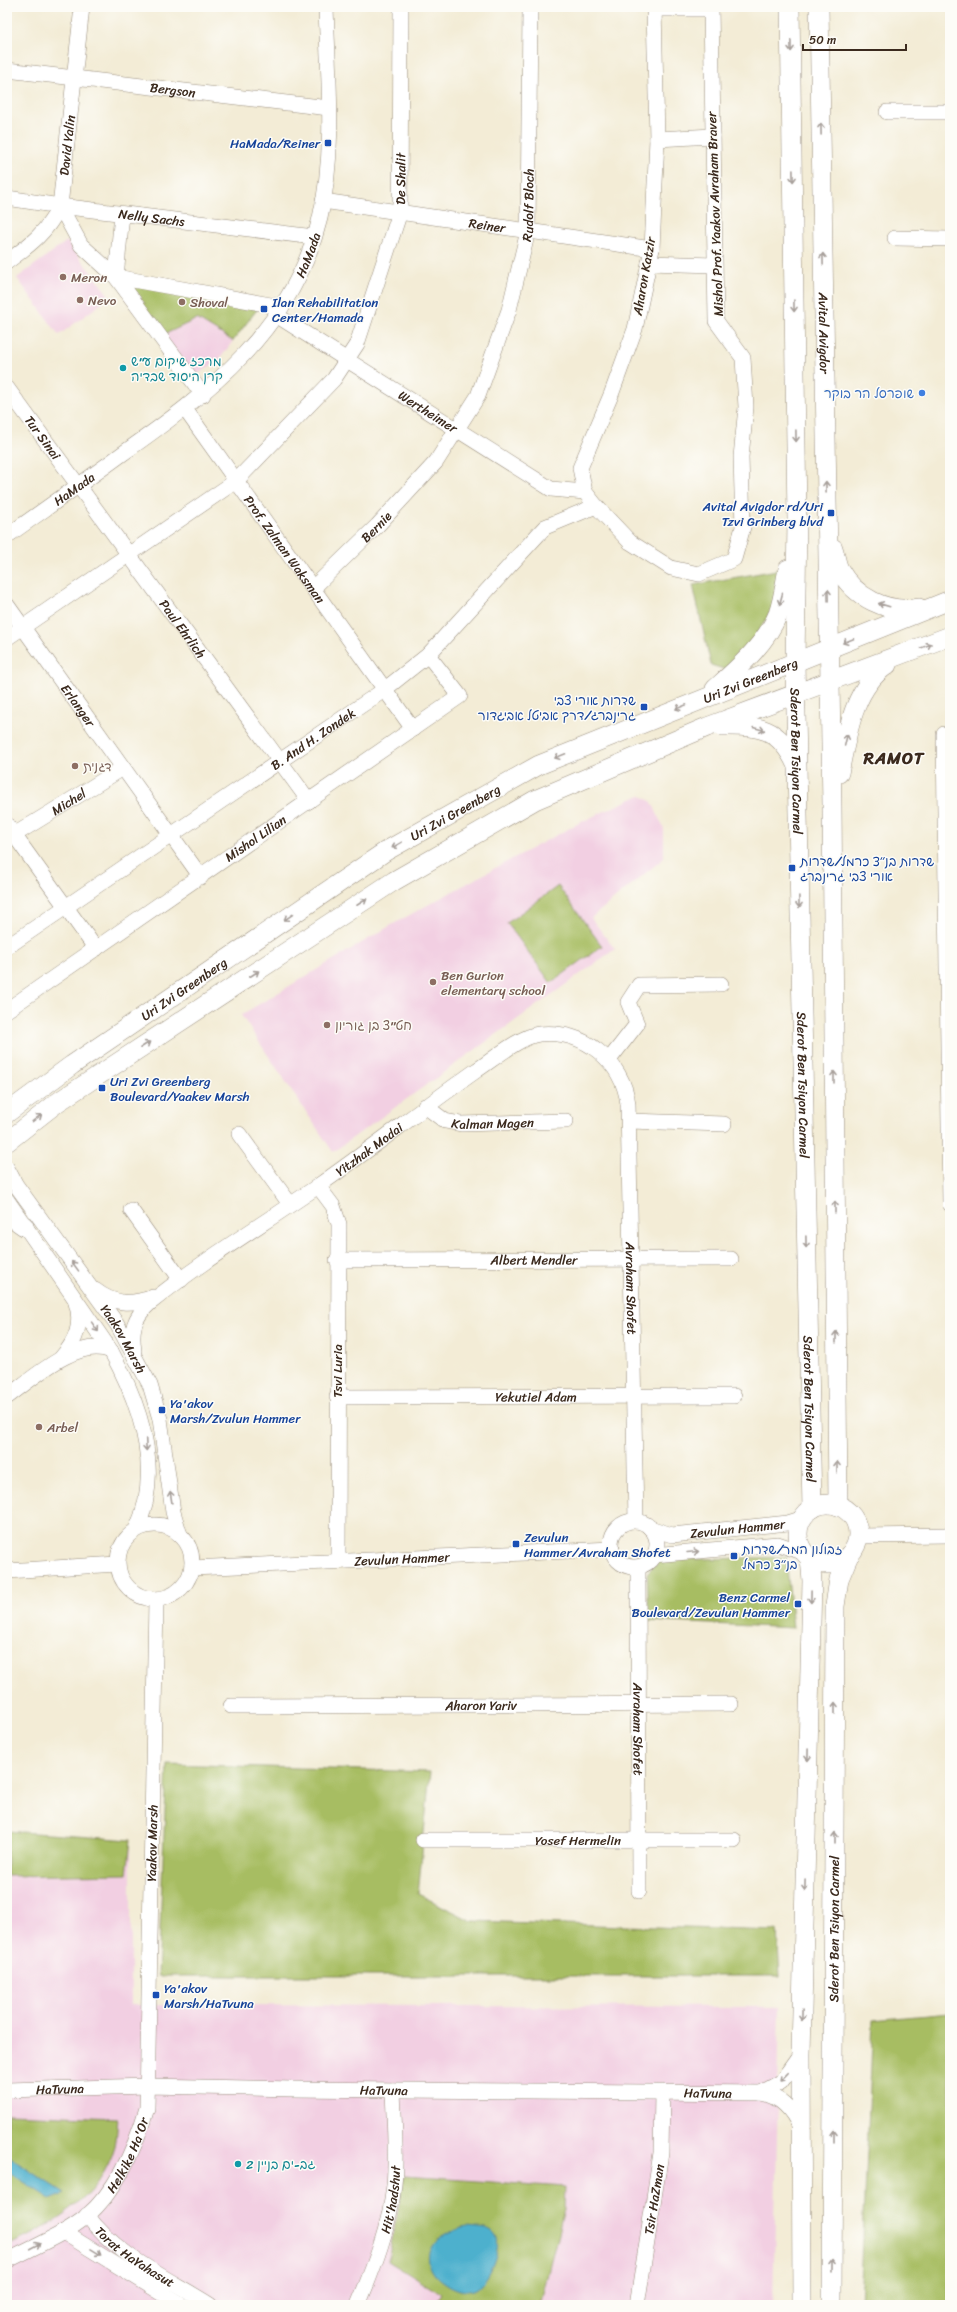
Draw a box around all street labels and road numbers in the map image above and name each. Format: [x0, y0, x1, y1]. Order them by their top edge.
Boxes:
street label: Bergson [149, 75, 197, 104]
street label: Mishol Prof. Yaakov Avraham Braver [700, 110, 730, 317]
street label: David Yalin [52, 114, 81, 177]
street label: De Shalit [389, 152, 412, 205]
street label: Rudolf Bloch [514, 168, 540, 244]
street label: Nelly Sachs [117, 202, 187, 233]
street label: Reiner [467, 211, 508, 239]
street label: HaMada [288, 229, 327, 281]
street label: Aharon Katzir [626, 234, 662, 318]
street label: Avital Avigdor [812, 291, 836, 374]
street label: Wertheimer [394, 384, 463, 439]
street label: Tur Sinai [19, 410, 67, 465]
street label: HaMada [48, 465, 100, 512]
street label: Prof. Zalman Waksman [238, 490, 332, 608]
street label: Bernie [355, 505, 397, 548]
street label: Paul Ehrlich [153, 594, 213, 663]
street label: Uri Zvi Greenberg [699, 651, 802, 710]
street label: Erlanger [55, 679, 102, 732]
street label: Sderot Ben Tsiyon Carmel [784, 687, 810, 835]
street label: B. And H. Zondek [265, 701, 360, 776]
street label: Uri Zvi Greenberg [406, 777, 505, 847]
street label: Michel [46, 782, 91, 821]
street label: Mishol Lilian [219, 808, 291, 868]
street label: Uri Zvi Greenberg [136, 951, 232, 1027]
street label: Sderot Ben Tsiyon Carmel [790, 1011, 816, 1159]
street label: Kalman Magen [449, 1110, 534, 1136]
street label: Yitzhak Modai [330, 1116, 408, 1182]
street label: Avraham Shofet [619, 1241, 644, 1335]
street label: Albert Mendler [490, 1248, 578, 1271]
street label: Yaakov Marsh [94, 1299, 153, 1377]
street label: Sderot Ben Tsiyon Carmel [797, 1335, 823, 1483]
street label: Tsvi Luria [326, 1344, 349, 1398]
street label: Yekutiel Adam [495, 1385, 577, 1408]
street label: Zevulun Hammer [689, 1512, 787, 1545]
street label: Zevulun Hammer [353, 1545, 451, 1572]
street label: Avraham Shofet [627, 1682, 650, 1776]
street label: Aharon Yariv [444, 1693, 518, 1717]
street label: Yaakov Marsh [140, 1804, 164, 1882]
street label: Yosef Hermelin [535, 1829, 621, 1852]
street label: Sderot Ben Tsiyon Carmel [822, 1855, 845, 2002]
street label: HaTvuna [36, 2076, 85, 2101]
street label: HaTvuna [360, 2078, 408, 2101]
street label: HaTvuna [684, 2081, 732, 2104]
street label: Helkike Ha'Or [100, 2114, 155, 2198]
street label: Tsir HaZman [637, 2162, 671, 2236]
street label: Hit'hadshut [373, 2164, 407, 2236]
street label: Torat HaYahasut [89, 2220, 179, 2293]

